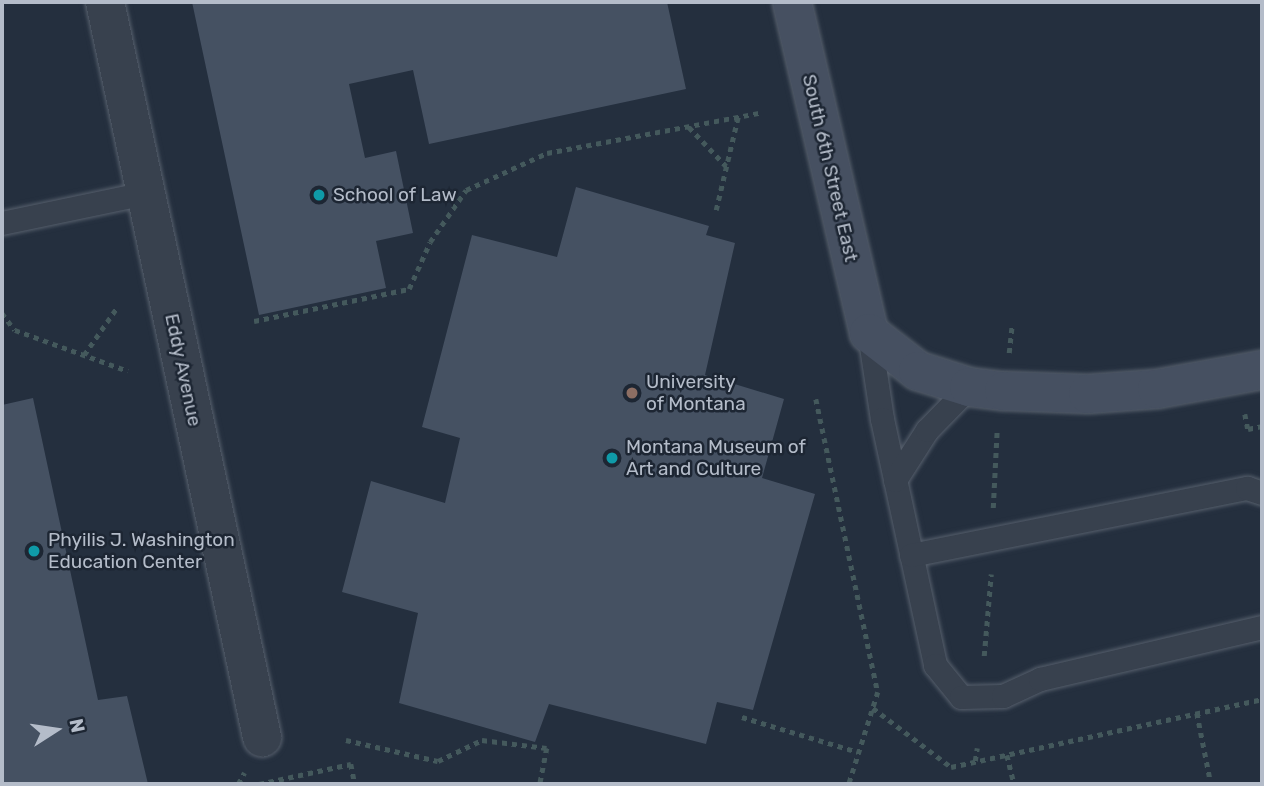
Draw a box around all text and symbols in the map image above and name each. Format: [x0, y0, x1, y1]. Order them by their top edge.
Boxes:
street label: South 6th Street East [797, 72, 863, 264]
place label: School of Law [333, 184, 457, 206]
marker: School of Law [311, 187, 327, 203]
street label: Eddy Avenue [160, 311, 206, 429]
place label: University of Montana [646, 371, 746, 415]
marker: University of Montana [624, 385, 640, 401]
place label: Montana Museum of Art and Culture [626, 436, 806, 480]
marker: Montana Museum of Art and Culture [604, 450, 620, 466]
place label: Phyilis J. Washington Education Center [48, 529, 235, 573]
marker: Phyilis J. Washington Education Center [26, 543, 42, 559]
north arrow [21, 695, 91, 765]
text: N [64, 716, 90, 735]

